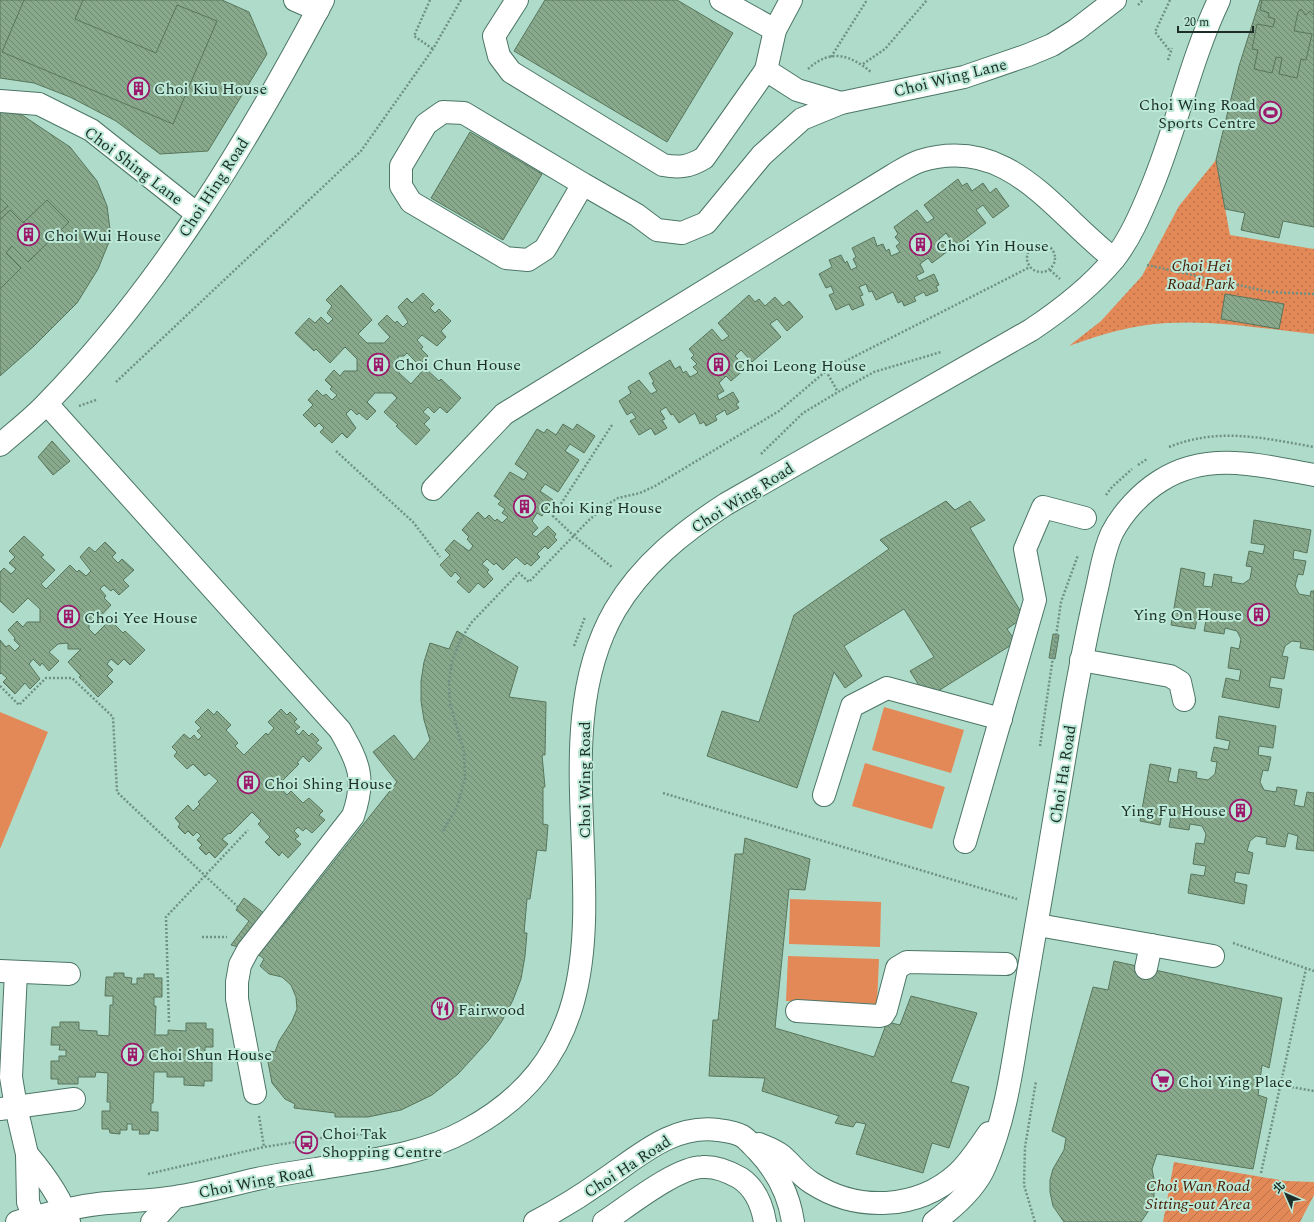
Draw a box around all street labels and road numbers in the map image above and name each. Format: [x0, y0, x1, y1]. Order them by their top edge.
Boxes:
street label: Choi Wing Lane [891, 52, 1009, 104]
street label: Choi Shing Lane [79, 121, 188, 211]
street label: Choi Hing Road [173, 133, 255, 242]
street label: Choi Wing Road [686, 457, 799, 539]
street label: Choi Wing Road [573, 721, 597, 839]
street label: Choi Ha Road [1043, 723, 1083, 825]
street label: Choi Ha Road [579, 1130, 676, 1204]
street label: Choi Wing Road [196, 1159, 316, 1205]

